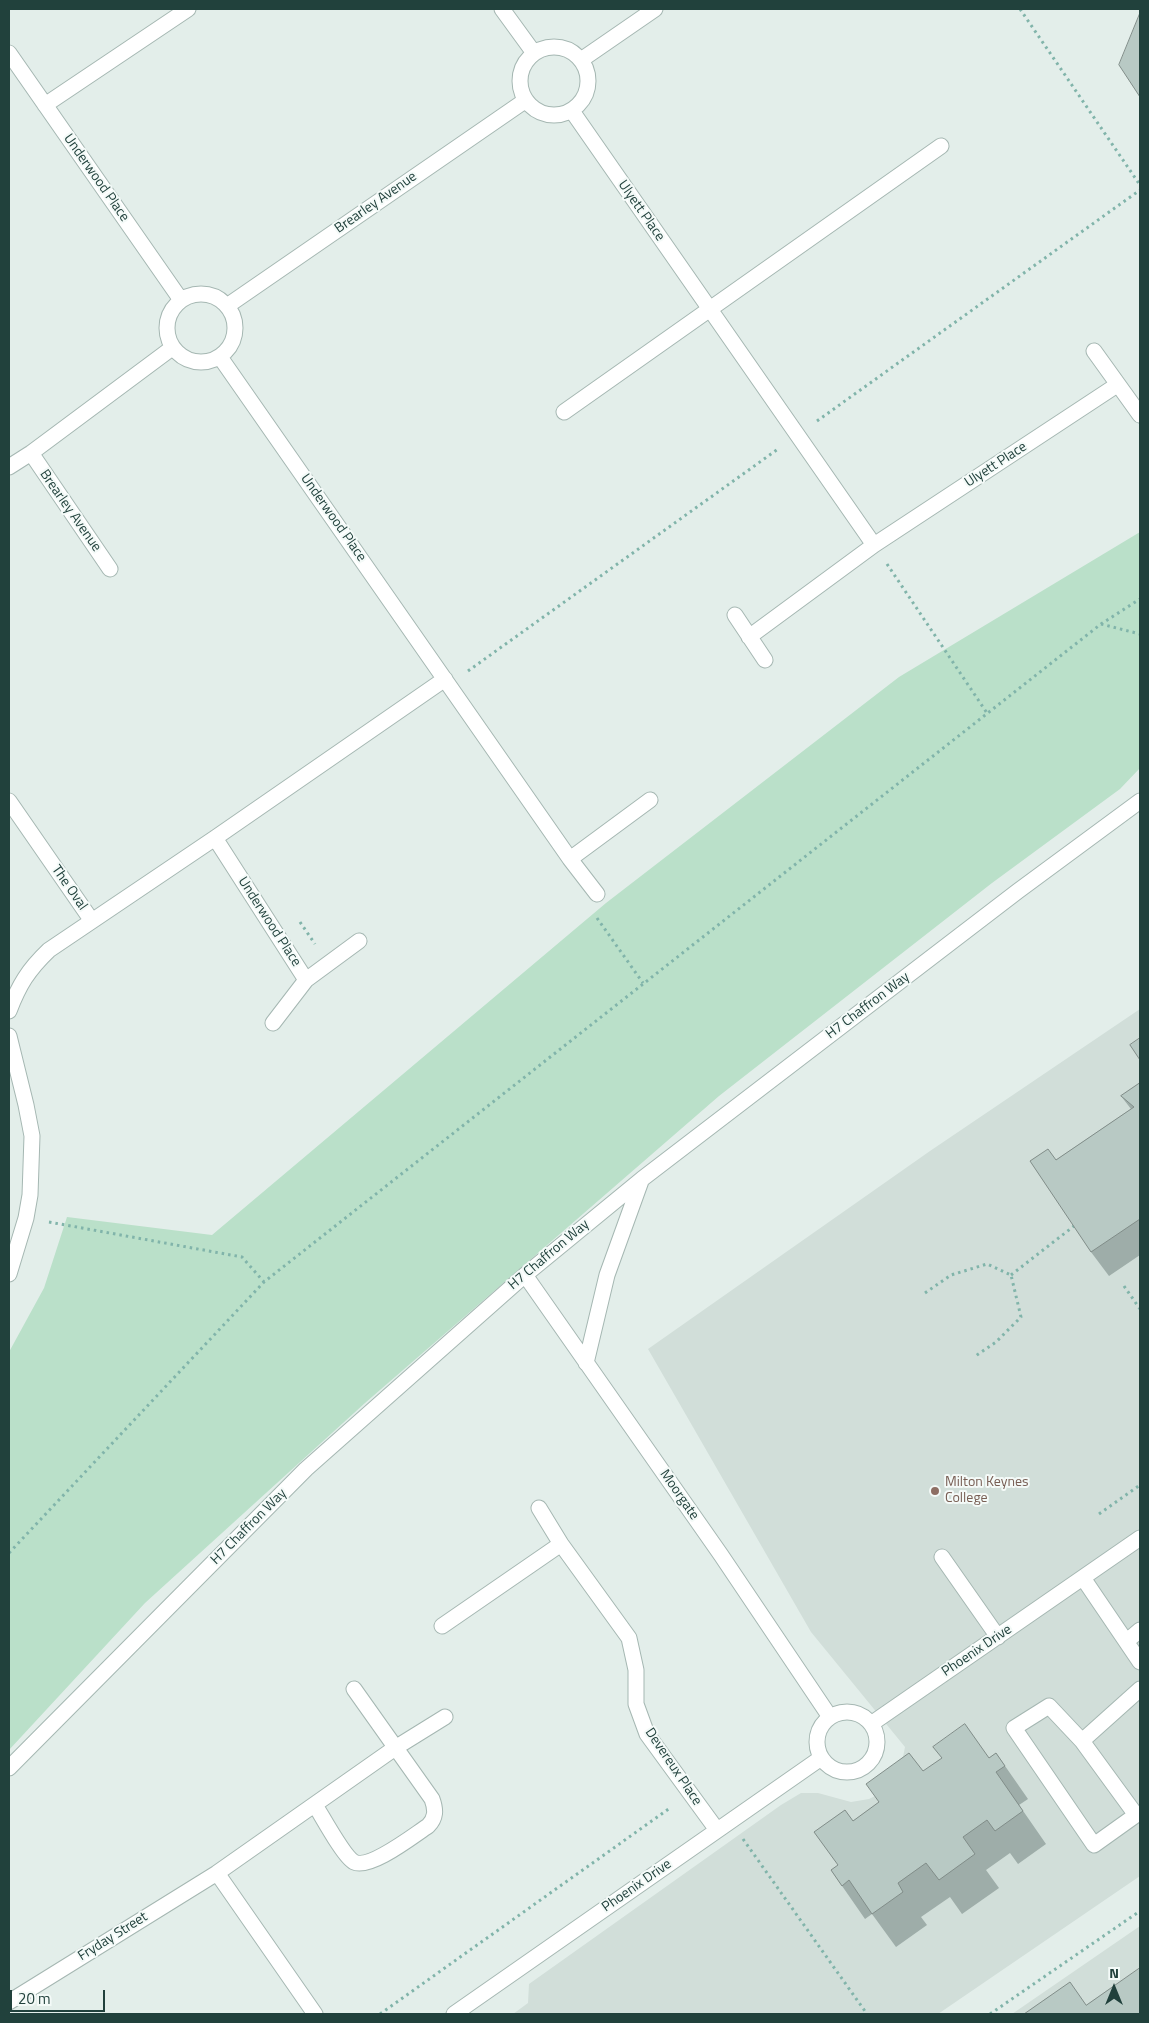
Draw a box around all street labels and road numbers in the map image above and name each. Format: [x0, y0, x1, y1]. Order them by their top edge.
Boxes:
street label: Underwood Place [59, 131, 133, 225]
street label: Brearley Avenue [332, 169, 420, 237]
street label: Ulyett Place [614, 177, 668, 245]
street label: Ulyett Place [962, 439, 1030, 491]
street label: Brearley Avenue [36, 467, 104, 555]
street label: Underwood Place [296, 471, 370, 565]
street label: The Oval [47, 862, 91, 914]
street label: Underwood Place [234, 874, 304, 970]
street label: H7 Chaffron Way [823, 969, 913, 1043]
street label: H7 Chaffron Way [505, 1216, 593, 1294]
street label: Moorgate [656, 1467, 702, 1523]
street label: H7 Chaffron Way [208, 1486, 290, 1568]
street label: Phoenix Drive [939, 1621, 1015, 1681]
street label: Devereux Place [641, 1725, 705, 1809]
street label: Phoenix Drive [599, 1856, 675, 1916]
street label: Fryday Street [75, 1909, 151, 1965]

